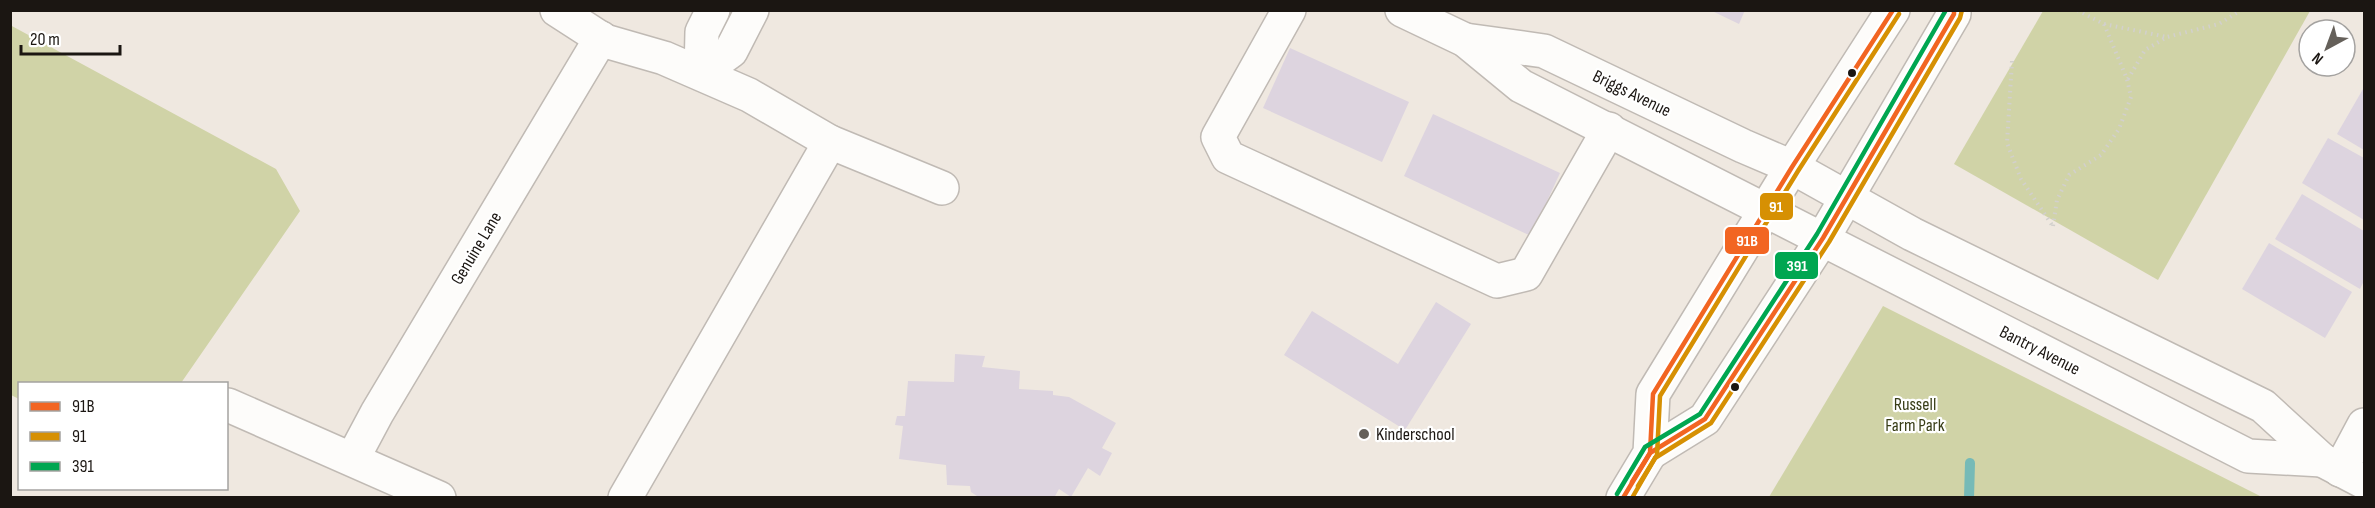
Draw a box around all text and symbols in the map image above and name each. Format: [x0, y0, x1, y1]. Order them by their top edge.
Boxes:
scale bar [21, 18, 120, 56]
north arrow [2297, 18, 2357, 78]
text: 20 m [30, 29, 60, 50]
text: N [2309, 48, 2328, 68]
street label: Briggs Avenue [1589, 66, 1674, 121]
unlabelled marker [1846, 67, 1858, 79]
line badge: 91 [1759, 192, 1794, 221]
text: 91 [1769, 198, 1784, 217]
street label: Genuine Lane [447, 208, 506, 288]
line badge: 91B [1724, 226, 1770, 255]
text: 91B [1736, 232, 1758, 251]
line badge: 391 [1774, 251, 1819, 280]
text: 391 [1786, 257, 1808, 276]
street label: Bantry Avenue [1996, 321, 2084, 380]
unlabelled marker [1729, 381, 1741, 393]
legend [18, 382, 228, 490]
park label: Russell Farm Park [1885, 394, 1945, 436]
text: 91B [72, 396, 94, 417]
place label: Kinderschool [1376, 424, 1455, 445]
text: 91 [72, 426, 87, 447]
marker: Kinderschool [1357, 427, 1371, 441]
text: 391 [72, 456, 95, 477]

